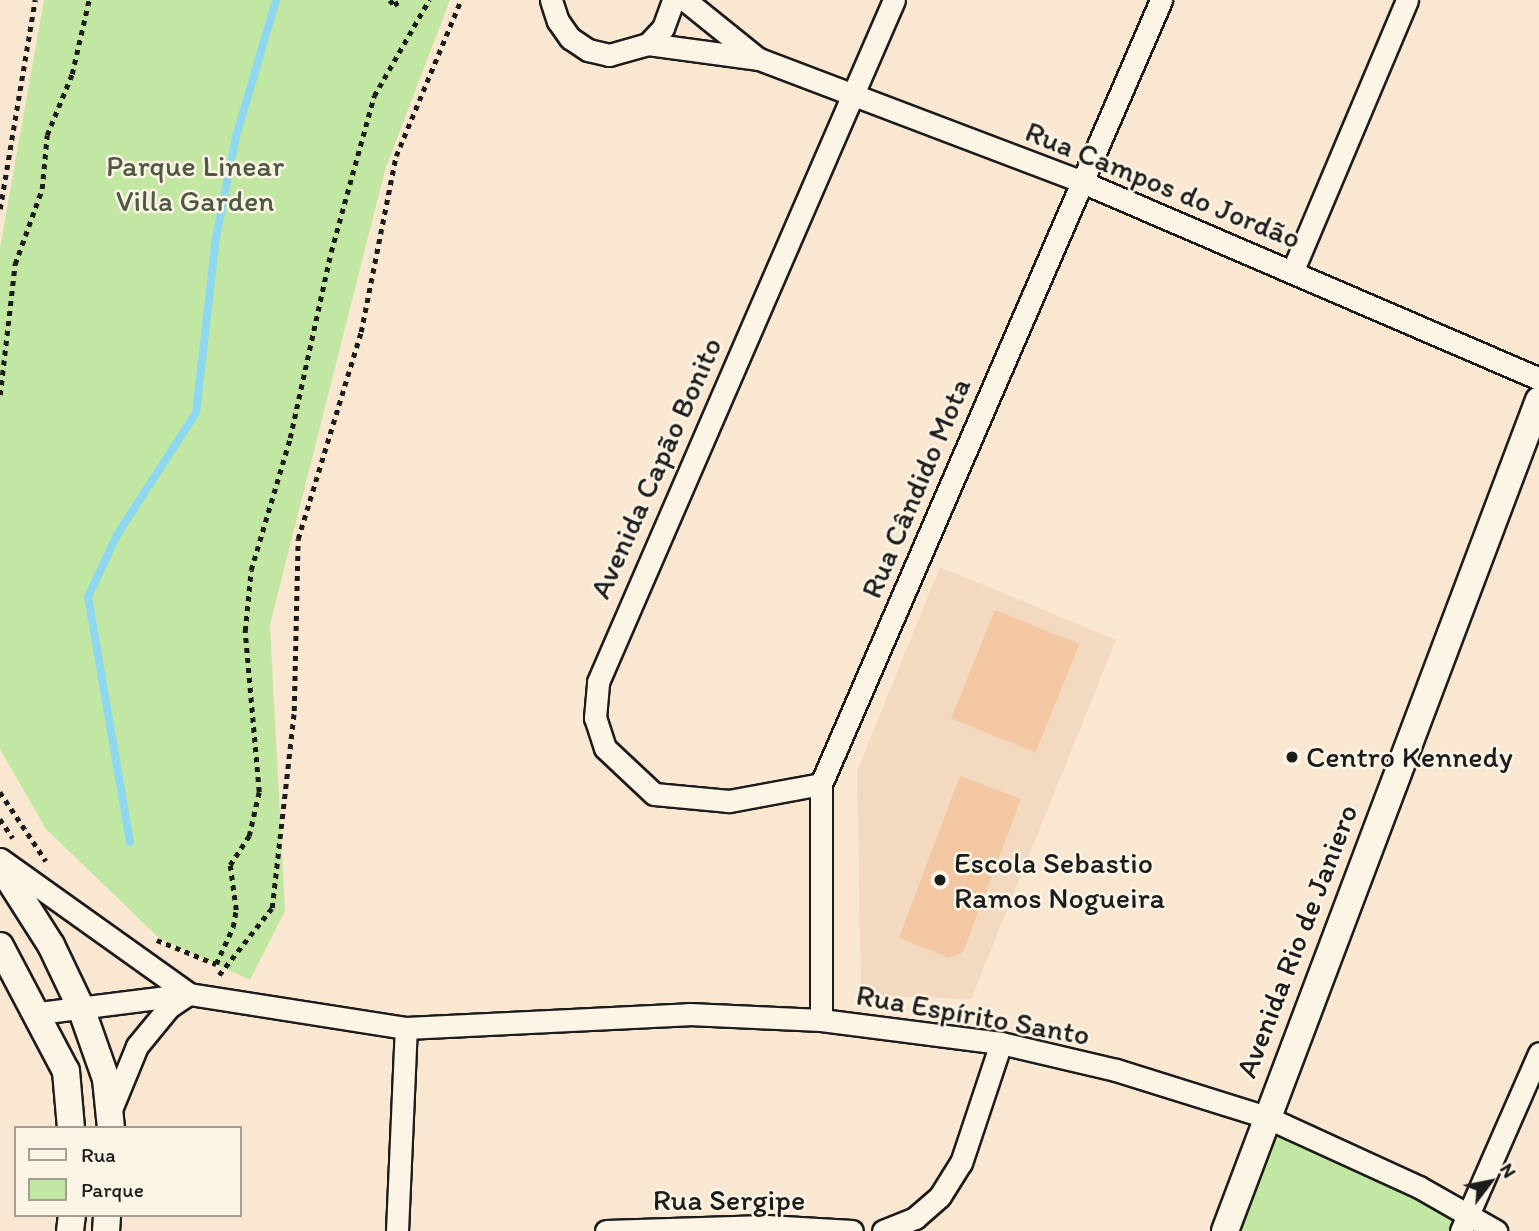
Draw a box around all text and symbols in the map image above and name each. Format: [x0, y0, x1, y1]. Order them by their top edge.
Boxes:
street label: Rua Campos do Jordão [1020, 113, 1306, 257]
park label: Parque Linear Villa Garden [106, 148, 284, 218]
street label: Avenida Capão Bonito [582, 331, 730, 605]
street label: Rua Cândido Mota [854, 373, 978, 603]
place label: Centro Kennedy [1306, 739, 1513, 775]
marker: Centro Kennedy [1284, 749, 1300, 765]
street label: Avenida Rio de Janiero [1228, 799, 1366, 1083]
place label: Escola Sebastio Ramos Nogueira [954, 845, 1164, 916]
marker: Escola Sebastio Ramos Nogueira [932, 872, 948, 888]
street label: Rua Espírito Santo [853, 977, 1093, 1053]
legend [14, 1126, 242, 1217]
text: Rua [81, 1142, 116, 1167]
north arrow [1455, 1147, 1525, 1217]
text: N [1495, 1159, 1521, 1182]
text: Parque [81, 1177, 144, 1202]
street label: Rua Sergipe [653, 1182, 805, 1218]

